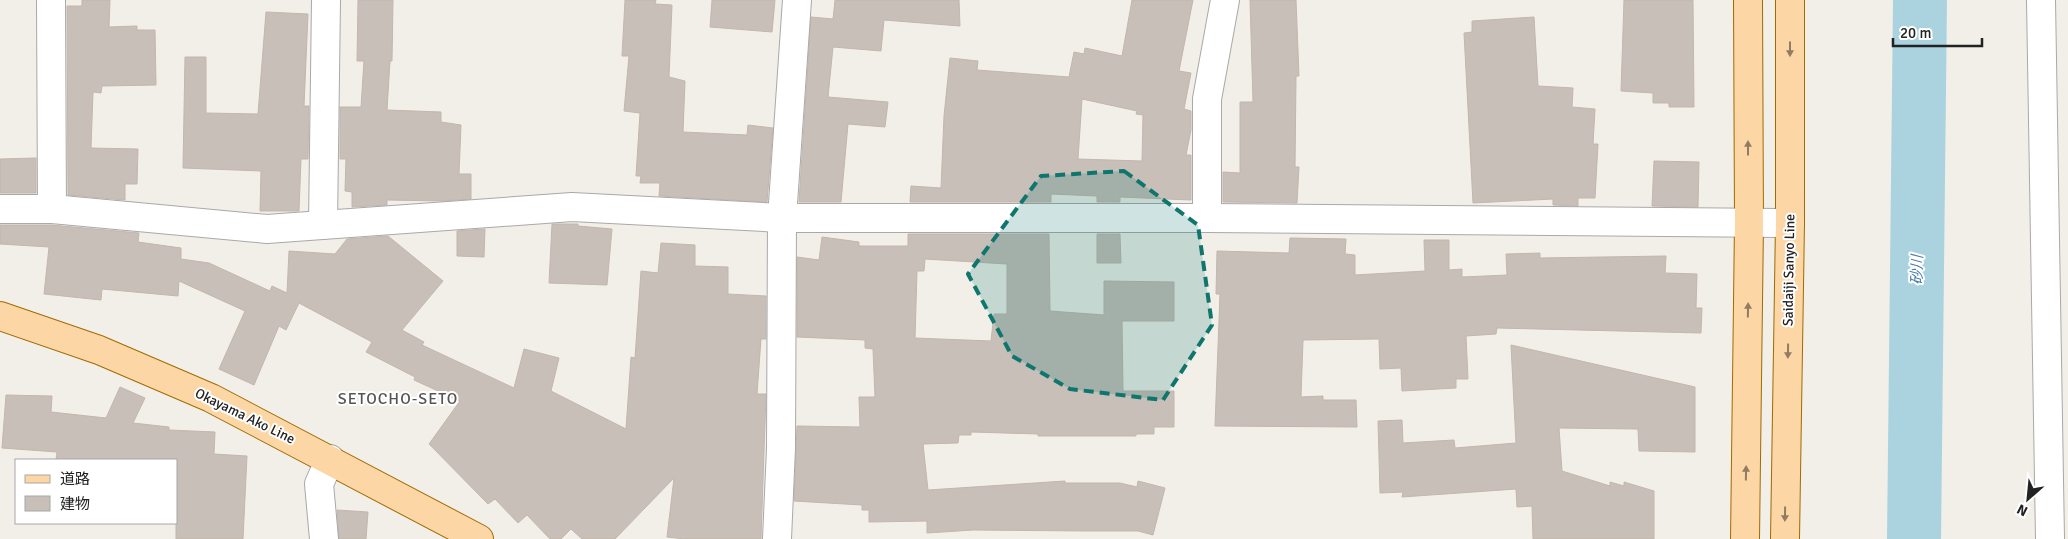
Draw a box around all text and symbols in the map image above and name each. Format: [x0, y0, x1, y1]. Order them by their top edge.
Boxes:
scale bar [1893, 15, 1982, 47]
text: 20 m [1900, 24, 1931, 42]
one-way arrow [1786, 41, 1794, 57]
one-way arrow [1744, 140, 1752, 156]
street label: Saidaiji Sanyo Line [1780, 214, 1798, 326]
water label: 砂川 [1908, 253, 1926, 285]
one-way arrow [1744, 302, 1752, 318]
one-way arrow [1784, 343, 1792, 359]
street label: Okayama Ako Line [192, 384, 298, 448]
district label: SETOCHO-SETO [338, 389, 458, 409]
legend [15, 459, 178, 524]
one-way arrow [1742, 465, 1750, 481]
text: 道路 [60, 470, 90, 488]
north arrow [2003, 474, 2053, 524]
text: 建物 [60, 495, 90, 513]
text: N [2014, 500, 2031, 520]
one-way arrow [1781, 506, 1789, 522]

